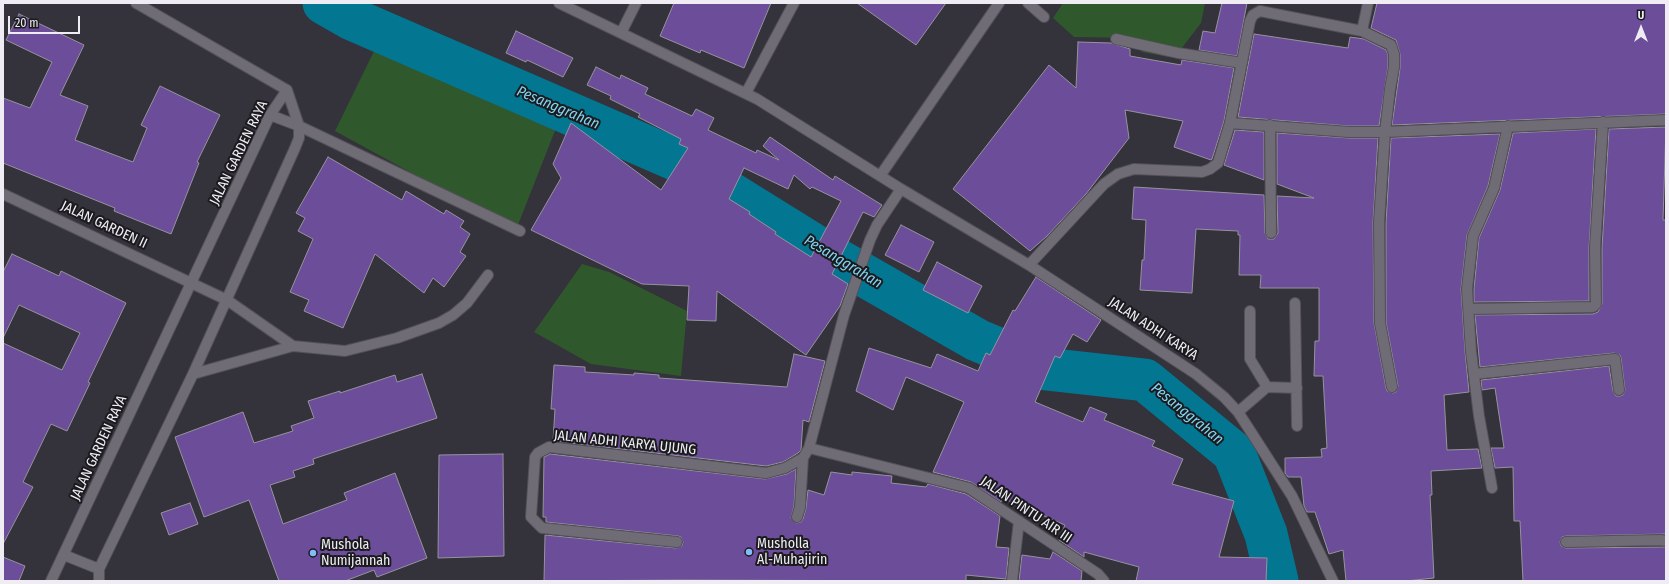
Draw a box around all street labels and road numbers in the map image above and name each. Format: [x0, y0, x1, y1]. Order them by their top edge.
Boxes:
street label: JALAN GARDEN RAYA [206, 98, 272, 208]
street label: JALAN GARDEN II [58, 198, 150, 252]
street label: JALAN ADHI KARYA [1105, 294, 1201, 364]
street label: JALAN GARDEN RAYA [67, 393, 131, 503]
street label: JALAN ADHI KARYA UJUNG [553, 427, 697, 459]
street label: JALAN PINTU AIR III [977, 473, 1075, 547]

